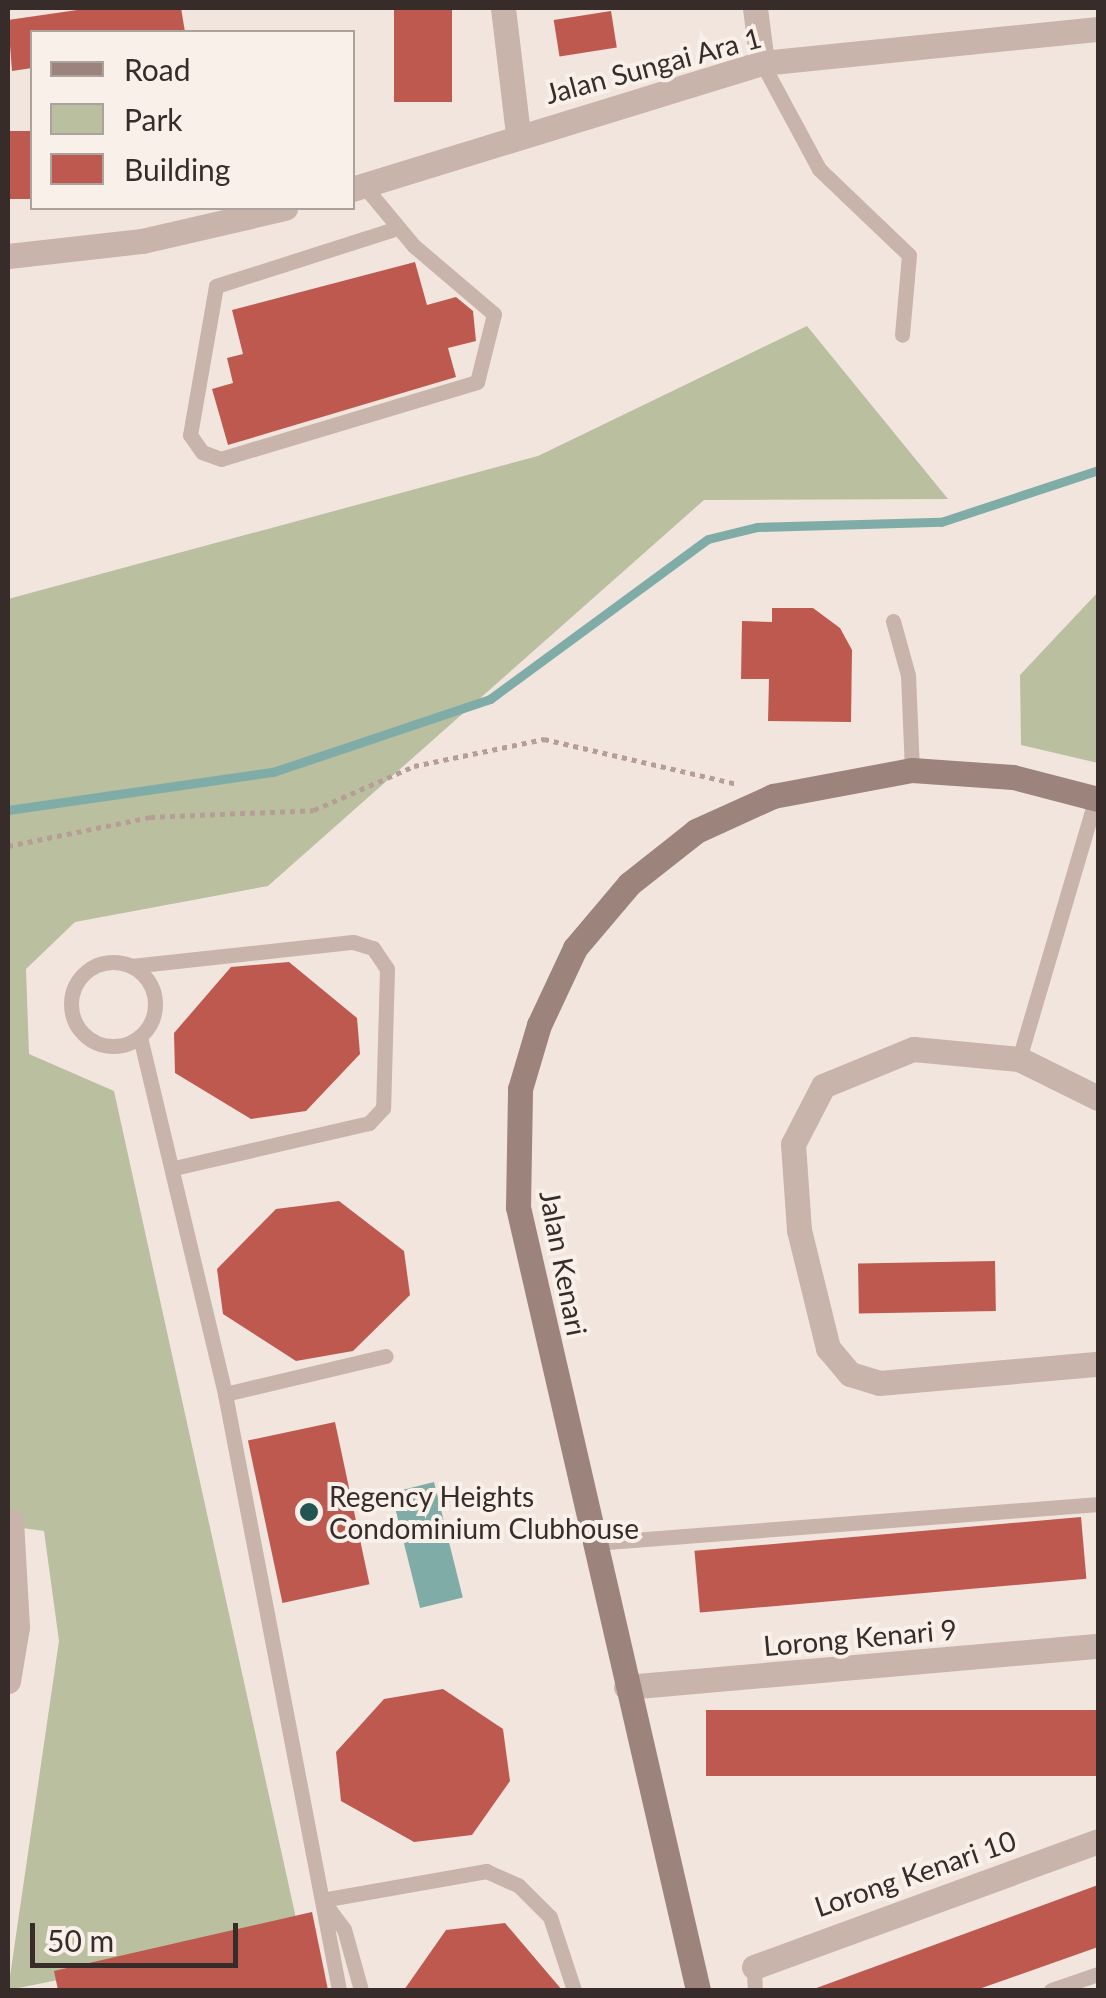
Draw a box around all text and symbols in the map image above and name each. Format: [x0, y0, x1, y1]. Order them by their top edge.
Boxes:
street label: Jalan Sungai Ara 1 [541, 20, 765, 110]
legend [30, 30, 355, 210]
text: Road [124, 51, 191, 87]
text: Park [124, 101, 183, 137]
text: Building [124, 151, 230, 187]
street label: Jalan Kenari [533, 1188, 595, 1338]
place label: Regency Heights Condominium Clubhouse [329, 1479, 639, 1545]
marker: Regency Heights Condominium Clubhouse [298, 1501, 320, 1523]
street label: Lorong Kenari 9 [762, 1612, 958, 1662]
street label: Lorong Kenari 10 [810, 1823, 1020, 1923]
scale bar [35, 1903, 242, 1965]
text: 50 m [47, 1922, 114, 1958]

